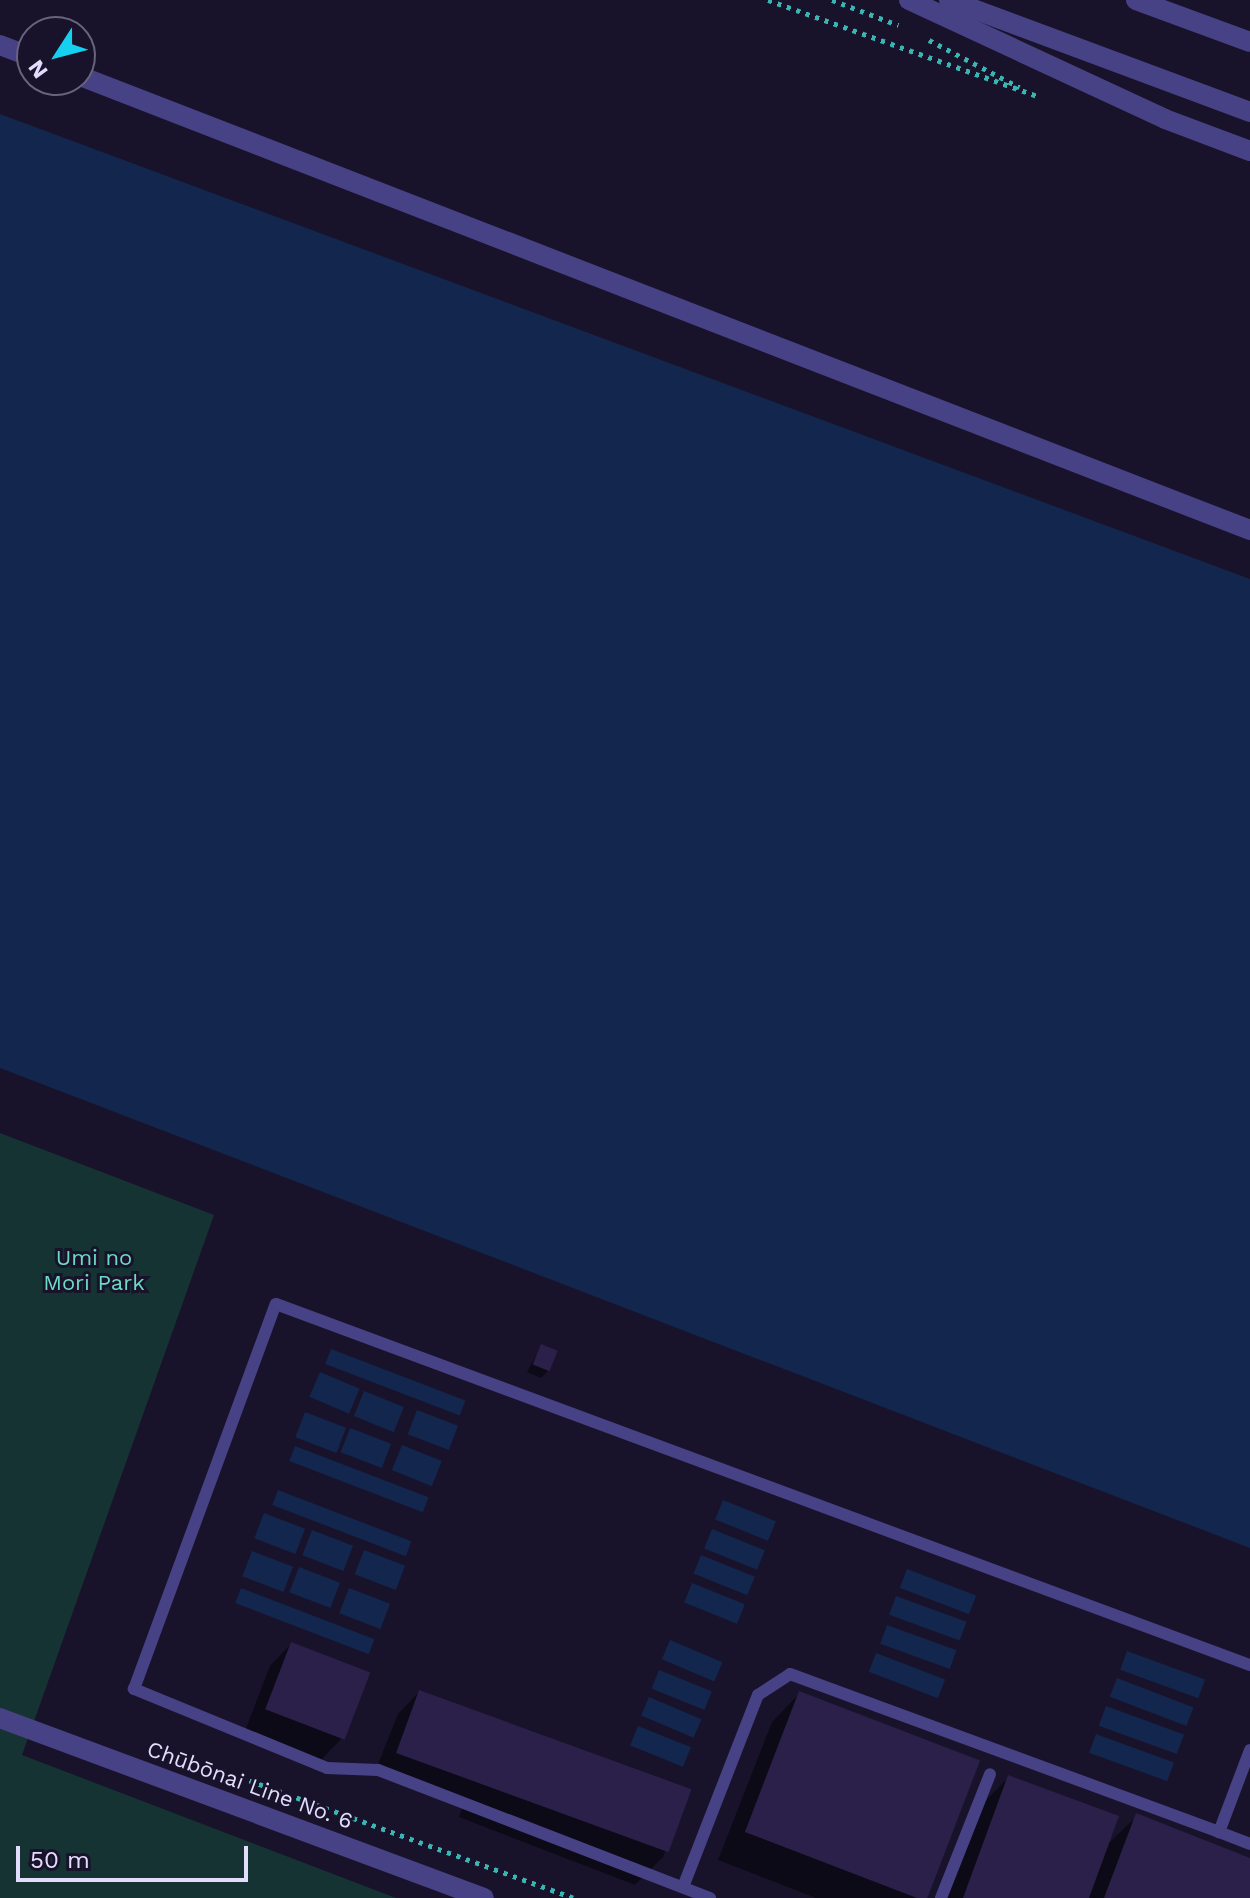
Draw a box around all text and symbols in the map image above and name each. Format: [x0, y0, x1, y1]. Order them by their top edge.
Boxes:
north arrow [16, 16, 96, 96]
text: N [23, 55, 53, 83]
park label: Umi no Mori Park [43, 1244, 145, 1296]
street label: Chūbōnai Line No. 6 [144, 1735, 356, 1835]
scale bar [20, 1830, 252, 1880]
text: 50 m [30, 1846, 90, 1874]

